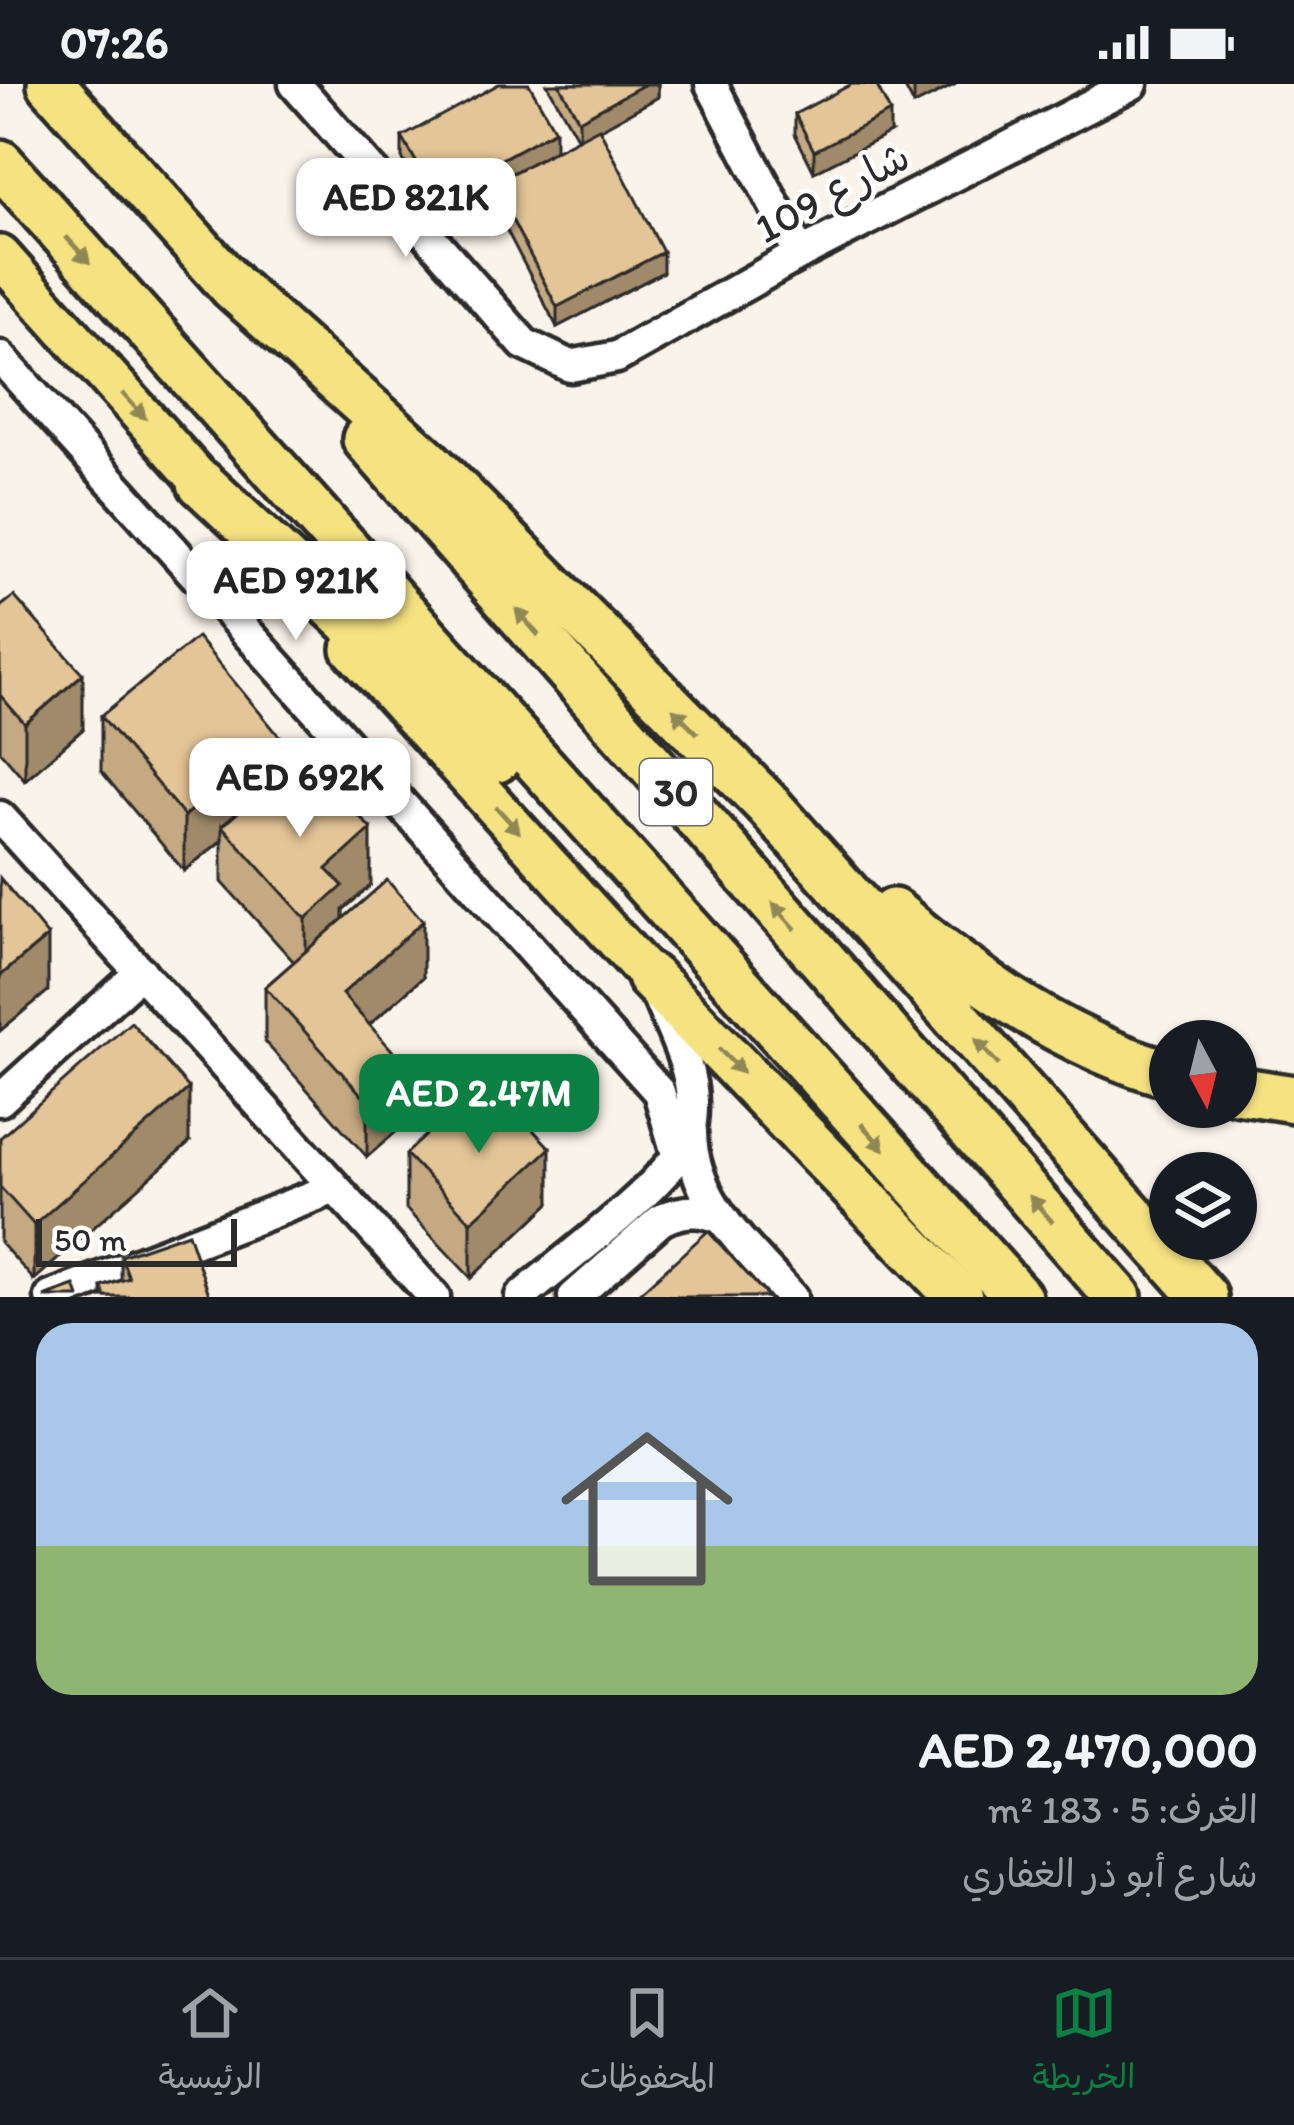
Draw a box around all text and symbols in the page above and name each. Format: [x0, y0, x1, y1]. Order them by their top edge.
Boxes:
text: 07:26 [60, 15, 169, 69]
street label: شارع 109 [746, 130, 920, 257]
pin: AED 821K [282, 158, 530, 260]
text: AED 821K [323, 173, 489, 220]
one-way arrow [64, 235, 91, 265]
one-way arrow [120, 392, 147, 421]
pin: AED 921K [172, 541, 420, 643]
text: AED 921K [214, 556, 378, 603]
one-way arrow [514, 608, 541, 637]
one-way arrow [672, 708, 700, 736]
pin: AED 692K [176, 738, 424, 840]
text: AED 692K [216, 753, 384, 800]
road number: 30 [640, 759, 712, 825]
one-way arrow [494, 806, 521, 835]
one-way arrow [771, 901, 798, 930]
north arrow [1149, 1020, 1257, 1128]
map controls [1149, 1020, 1257, 1260]
one-way arrow [974, 1038, 1001, 1067]
one-way arrow [717, 1046, 745, 1075]
pin: AED 2.47M [342, 1054, 616, 1156]
text: AED 2.47M [386, 1069, 572, 1116]
one-way arrow [859, 1123, 886, 1152]
button: layers [1149, 1152, 1257, 1260]
one-way arrow [1028, 1194, 1055, 1224]
scale bar [36, 1213, 237, 1266]
text: 50 m [54, 1220, 127, 1259]
icon: home [539, 1401, 755, 1617]
text: AED 2,470,000 [919, 1719, 1258, 1780]
text: الغرف: 5 · 183 m² [988, 1786, 1258, 1833]
text: شارع أبو ذر الغفاري [962, 1850, 1258, 1897]
tab: الرئيسية [159, 1980, 262, 2106]
tab: المحفوظات [579, 1980, 715, 2106]
tab: الخريطة [1032, 1980, 1135, 2106]

